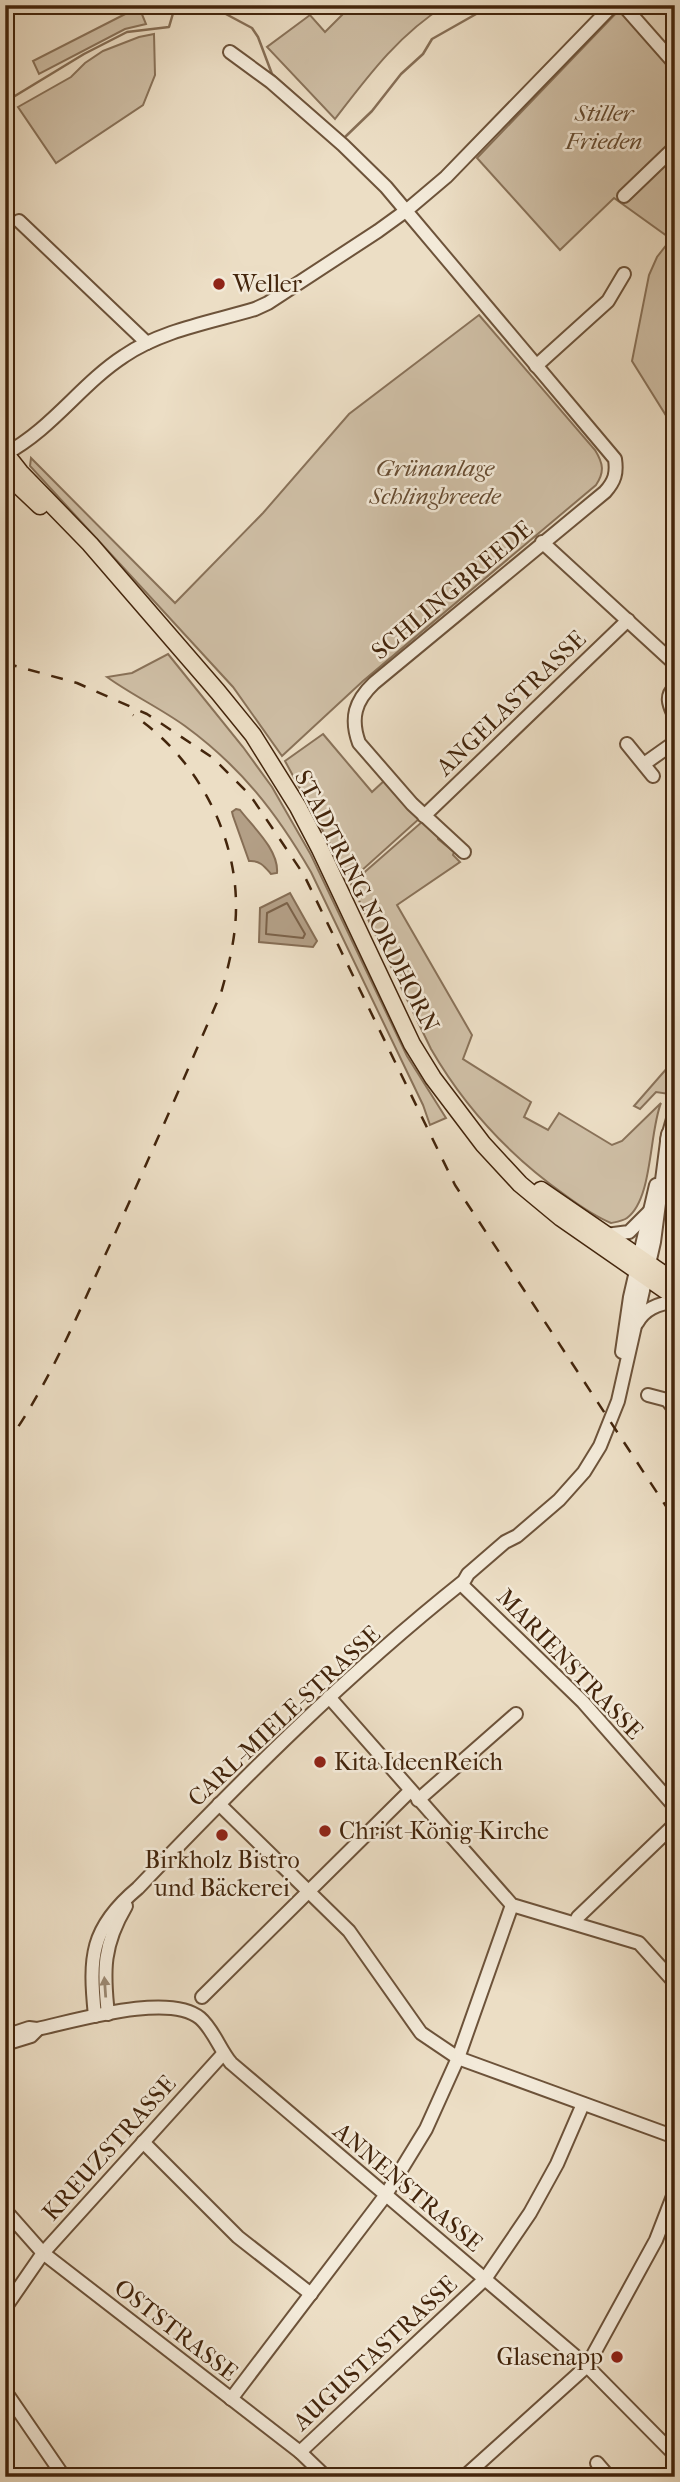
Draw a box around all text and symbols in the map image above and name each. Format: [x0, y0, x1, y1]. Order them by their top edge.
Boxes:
park label: Stiller Frieden [565, 99, 642, 155]
place label: Weller [232, 270, 303, 298]
marker: Weller [211, 276, 227, 292]
park label: Grünanlage Schlingbreede [368, 454, 502, 510]
street label: SCHLINGBREEDE [366, 515, 538, 665]
street label: ANGELASTRASSE [430, 625, 591, 782]
street label: STADTRING NORDHORN [289, 765, 445, 1037]
street label: MARIENSTRASSE [491, 1583, 649, 1745]
street label: CARL-MIELE-STRASSE [182, 1620, 386, 1812]
place label: Kita IdeenReich [334, 1748, 503, 1776]
marker: Kita IdeenReich [312, 1754, 328, 1770]
place label: Christ-König-Kirche [339, 1817, 549, 1845]
marker: Christ-König-Kirche [317, 1823, 333, 1839]
marker: Birkholz Bistro und Bäckerei [214, 1827, 230, 1843]
place label: Birkholz Bistro und Bäckerei [144, 1846, 300, 1902]
one-way arrow [99, 1976, 110, 1998]
street label: KREUZSTRASSE [37, 2070, 181, 2226]
street label: ANNENSTRASSE [327, 2116, 488, 2257]
street label: AUGUSTASTRASSE [287, 2270, 463, 2437]
street label: OSTSTRASSE [109, 2273, 243, 2387]
place label: Glasenapp [496, 2343, 603, 2371]
marker: Glasenapp [609, 2349, 625, 2365]

